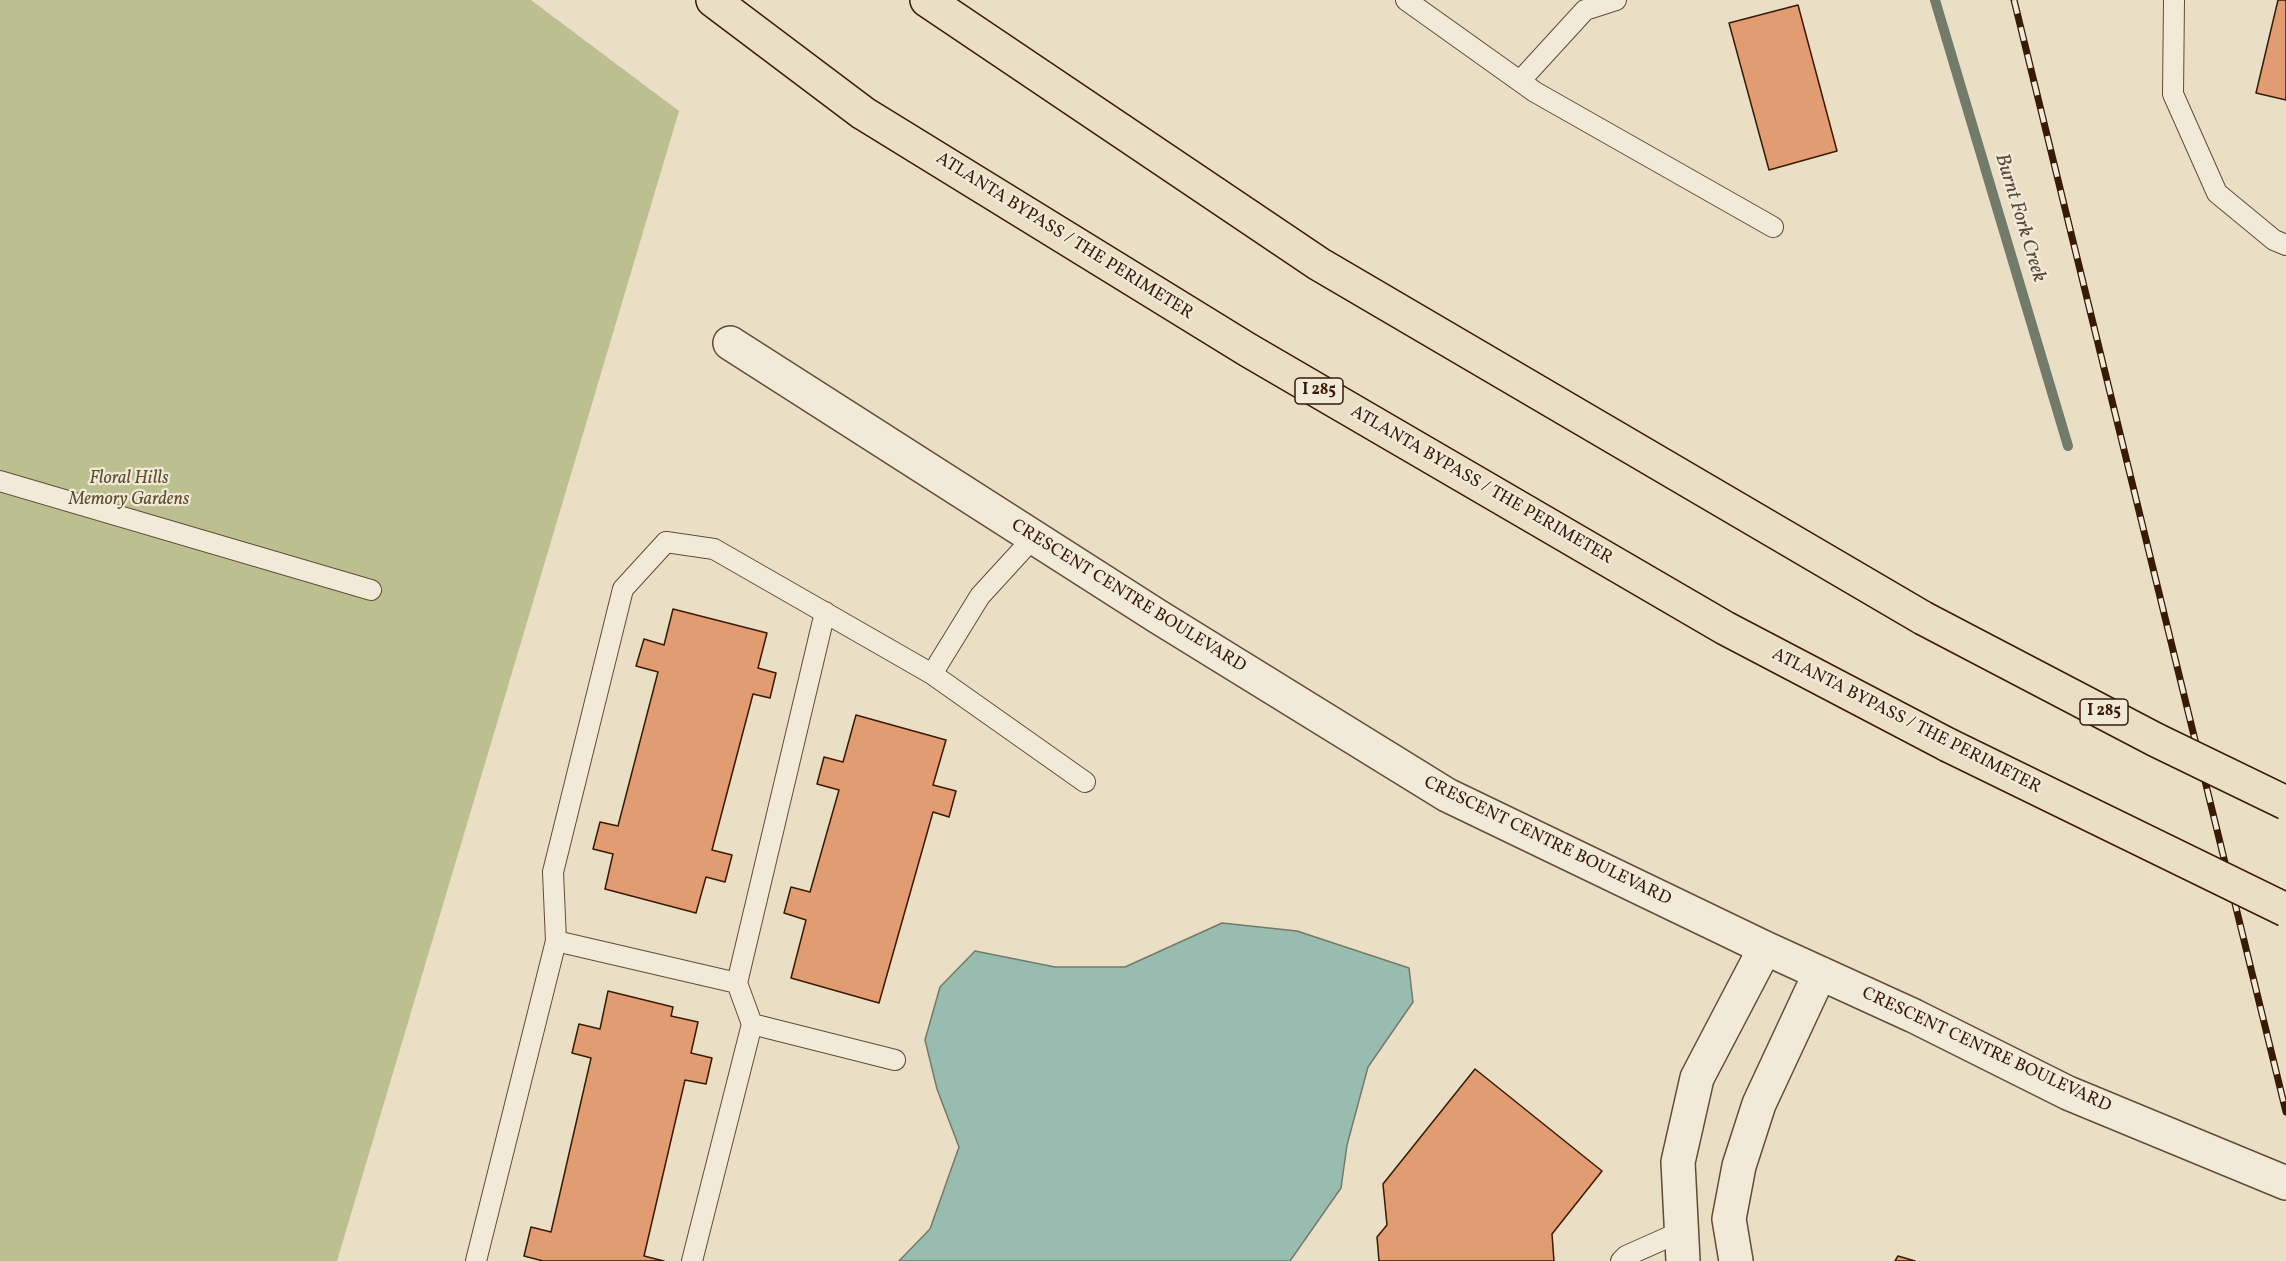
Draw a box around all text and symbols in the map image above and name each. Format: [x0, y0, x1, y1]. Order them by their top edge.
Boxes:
street label: ATLANTA BYPASS / THE PERIMETER [931, 149, 1197, 325]
water label: Burnt Fork Creek [1988, 151, 2050, 285]
road number: I 285 [1295, 378, 1343, 404]
street label: ATLANTA BYPASS / THE PERIMETER [1346, 402, 1616, 570]
park label: Floral Hills Memory Gardens [69, 469, 189, 512]
street label: CRESCENT CENTRE BOULEVARD [1007, 516, 1249, 678]
street label: ATLANTA BYPASS / THE PERIMETER [1768, 644, 2044, 800]
road number: I 285 [2080, 699, 2128, 725]
street label: CRESCENT CENTRE BOULEVARD [1420, 773, 1674, 911]
street label: CRESCENT CENTRE BOULEVARD [1858, 984, 2114, 1118]

